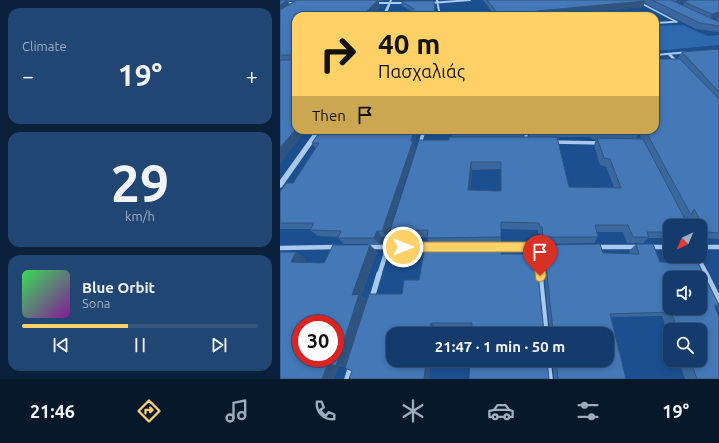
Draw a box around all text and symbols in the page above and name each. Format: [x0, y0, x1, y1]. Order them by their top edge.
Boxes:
icon: right [312, 28, 364, 80]
text: 40 m [378, 28, 440, 59]
text: Climate [22, 39, 67, 53]
text: 19° [118, 58, 162, 92]
text: Πασχαλιάς [378, 61, 465, 81]
text: − [22, 63, 34, 88]
text: + [246, 63, 258, 88]
icon: arrive [354, 104, 376, 126]
text: Then [312, 107, 346, 124]
text: 29 [111, 154, 169, 212]
text: km/h [125, 209, 155, 223]
north arrow [663, 219, 707, 263]
map controls [663, 219, 707, 367]
position arrow [382, 226, 424, 268]
pin [523, 235, 557, 276]
icon: arrive [529, 241, 551, 263]
button: sound [663, 271, 707, 315]
text: Blue Orbit [82, 279, 155, 296]
text: Sona [82, 296, 111, 310]
speed limit sign: 30 [292, 315, 344, 367]
button: search [663, 323, 707, 367]
icon: previous [50, 334, 72, 356]
icon: pause [129, 334, 151, 356]
icon: next [208, 334, 230, 356]
text: 21:47 · 1 min · 50 m [435, 338, 565, 355]
icon: directions [135, 397, 163, 425]
icon: music [223, 397, 251, 425]
icon: phone [311, 397, 339, 425]
icon: climate [399, 397, 427, 425]
icon: car [487, 397, 515, 425]
icon: filters [574, 397, 602, 425]
text: 21:46 [30, 401, 75, 421]
text: 19° [662, 401, 689, 421]

